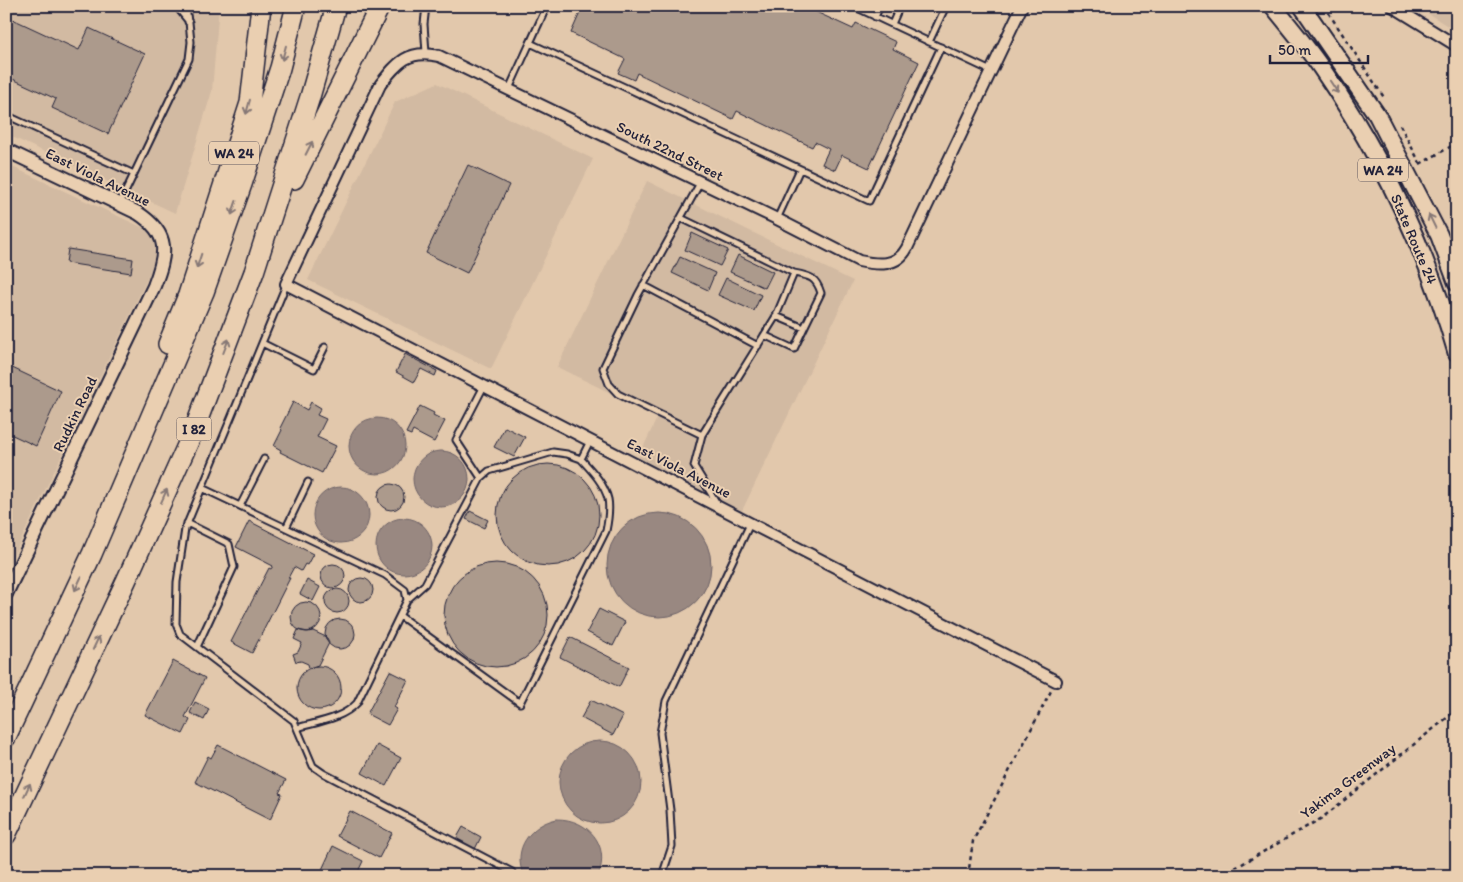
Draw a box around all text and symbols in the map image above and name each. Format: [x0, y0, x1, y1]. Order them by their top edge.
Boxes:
scale bar [1270, 32, 1368, 64]
text: 50 m [1278, 41, 1311, 59]
one-way arrow [279, 45, 288, 61]
one-way arrow [1329, 80, 1339, 94]
one-way arrow [243, 98, 252, 114]
street label: South 22nd Street [614, 117, 727, 185]
one-way arrow [304, 140, 314, 155]
road number: WA 24 [209, 142, 259, 164]
street label: East Viola Avenue [43, 144, 153, 210]
road number: WA 24 [1358, 158, 1408, 182]
street label: State Route 24 [1387, 191, 1441, 287]
one-way arrow [229, 200, 238, 215]
one-way arrow [1427, 214, 1436, 229]
one-way arrow [193, 253, 203, 269]
one-way arrow [222, 338, 231, 354]
street label: Rudkin Road [49, 373, 101, 455]
road number: I 82 [176, 418, 212, 440]
street label: East Viola Avenue [624, 434, 734, 502]
one-way arrow [160, 489, 169, 504]
one-way arrow [73, 576, 82, 591]
one-way arrow [92, 636, 102, 651]
street label: Yakima Greenway [1297, 739, 1399, 823]
one-way arrow [22, 783, 32, 798]

